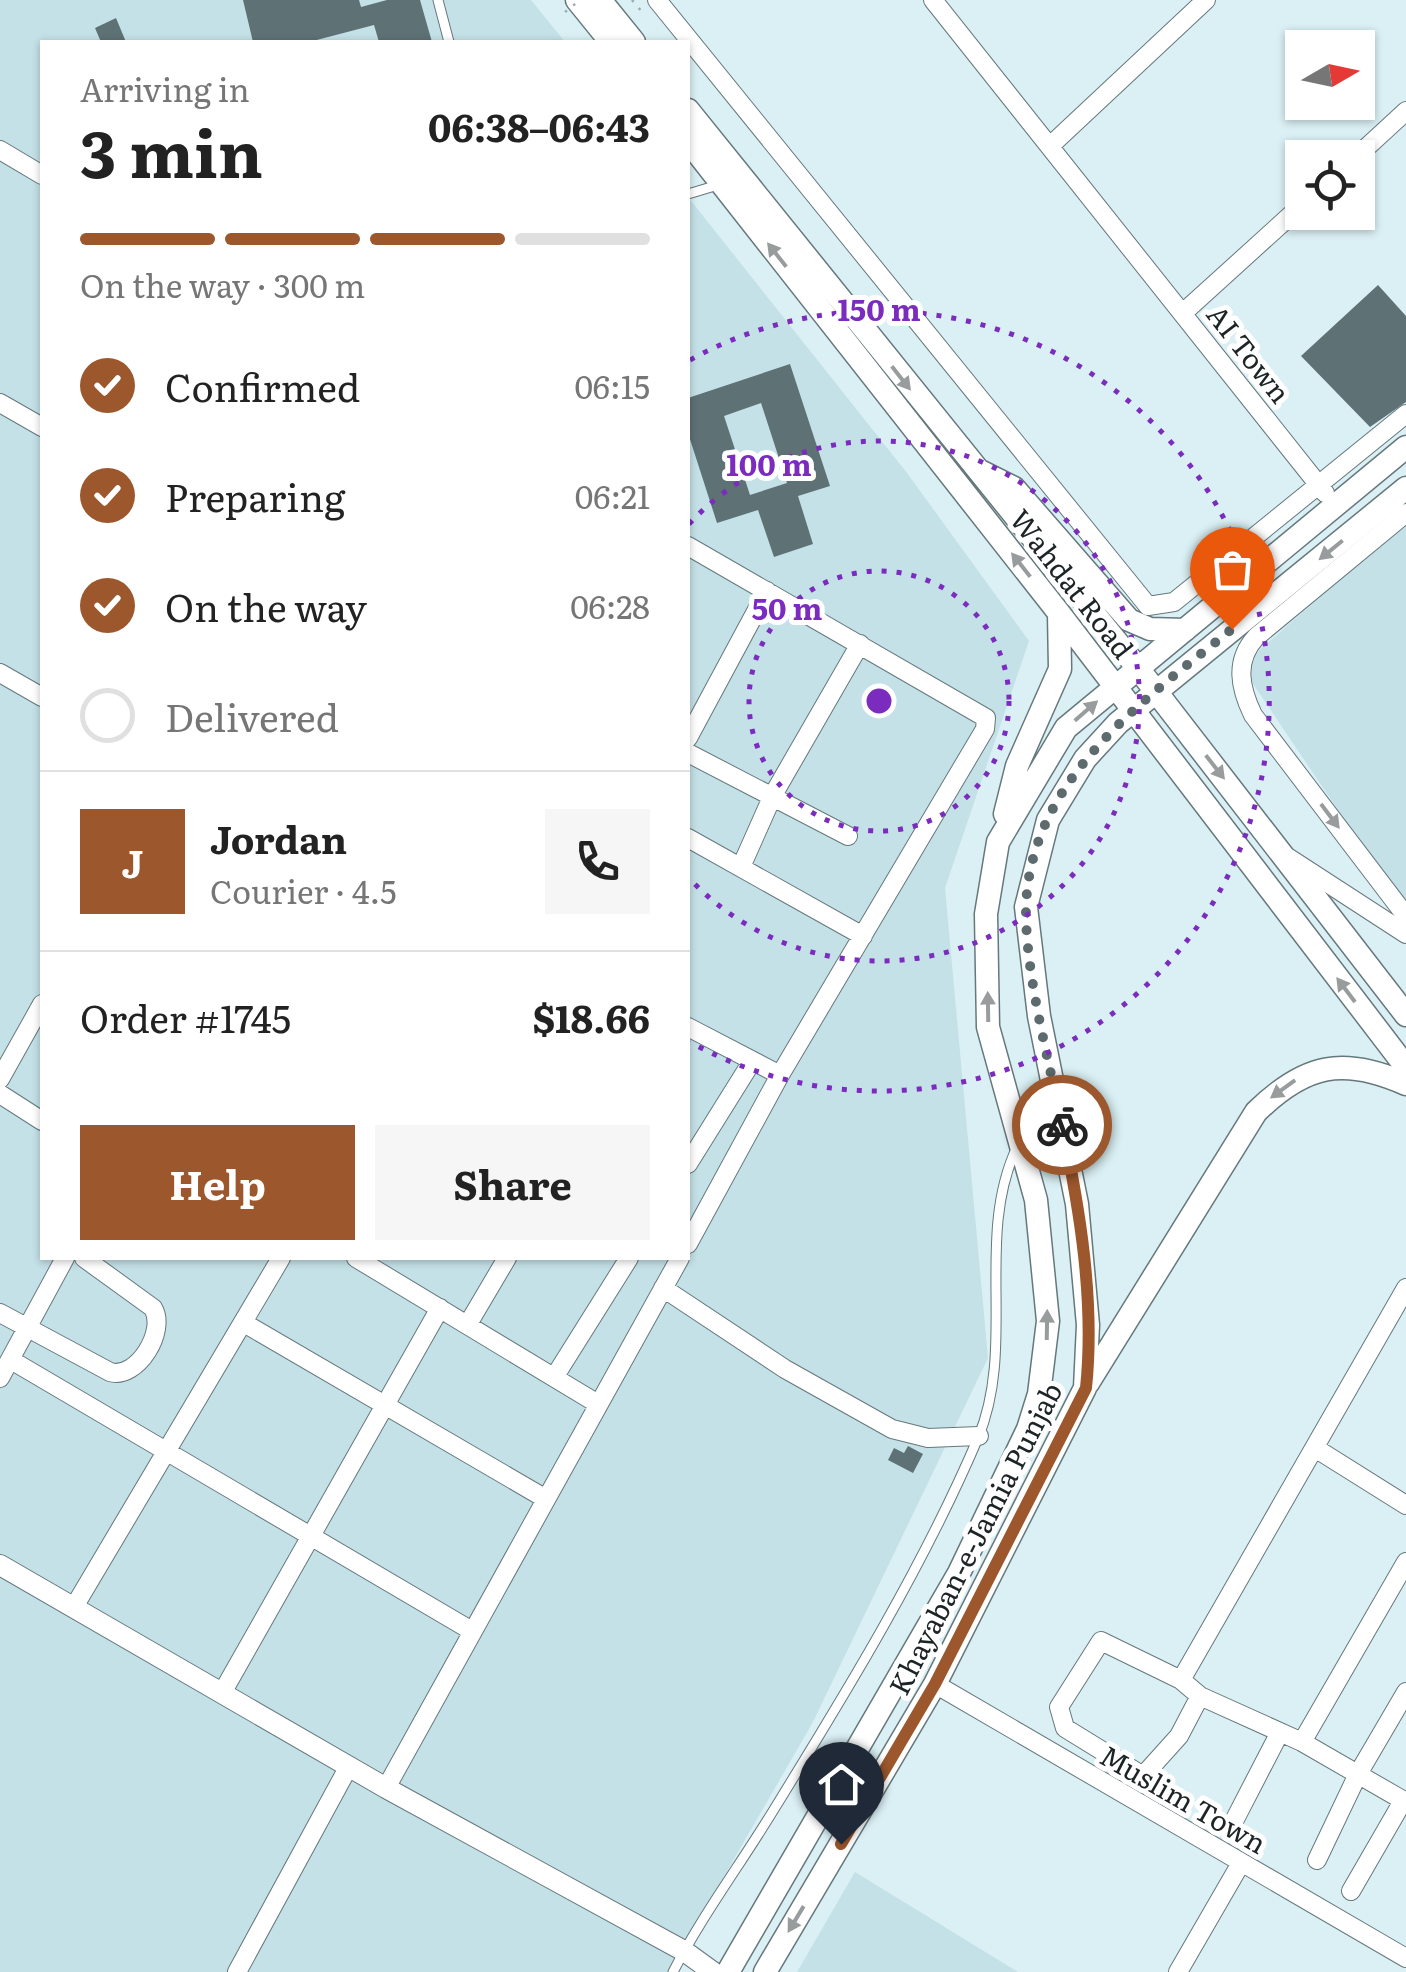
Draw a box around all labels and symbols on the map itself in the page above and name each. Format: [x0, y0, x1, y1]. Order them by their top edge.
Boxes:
north arrow [1285, 30, 1375, 120]
one-way arrow [767, 242, 787, 268]
text: 150 m [837, 286, 921, 330]
street label: AI Town [1198, 295, 1302, 411]
one-way arrow [890, 365, 911, 390]
text: 100 m [726, 441, 812, 485]
street label: Wahdat Road [1001, 499, 1145, 667]
pin [1190, 527, 1275, 630]
one-way arrow [1318, 539, 1343, 560]
one-way arrow [1011, 552, 1032, 578]
text: 50 m [752, 585, 822, 629]
centre of rings [861, 683, 897, 719]
one-way arrow [1073, 700, 1098, 722]
one-way arrow [1204, 754, 1224, 780]
one-way arrow [1319, 803, 1339, 829]
one-way arrow [1336, 977, 1357, 1003]
one-way arrow [979, 990, 995, 1022]
courier [1012, 1075, 1112, 1175]
one-way arrow [1270, 1079, 1296, 1098]
one-way arrow [1039, 1308, 1055, 1340]
street label: Khayaban-e-Jamia Punjab [877, 1374, 1071, 1702]
street label: Muslim Town [1093, 1733, 1275, 1863]
pin [799, 1742, 884, 1845]
one-way arrow [788, 1905, 805, 1933]

